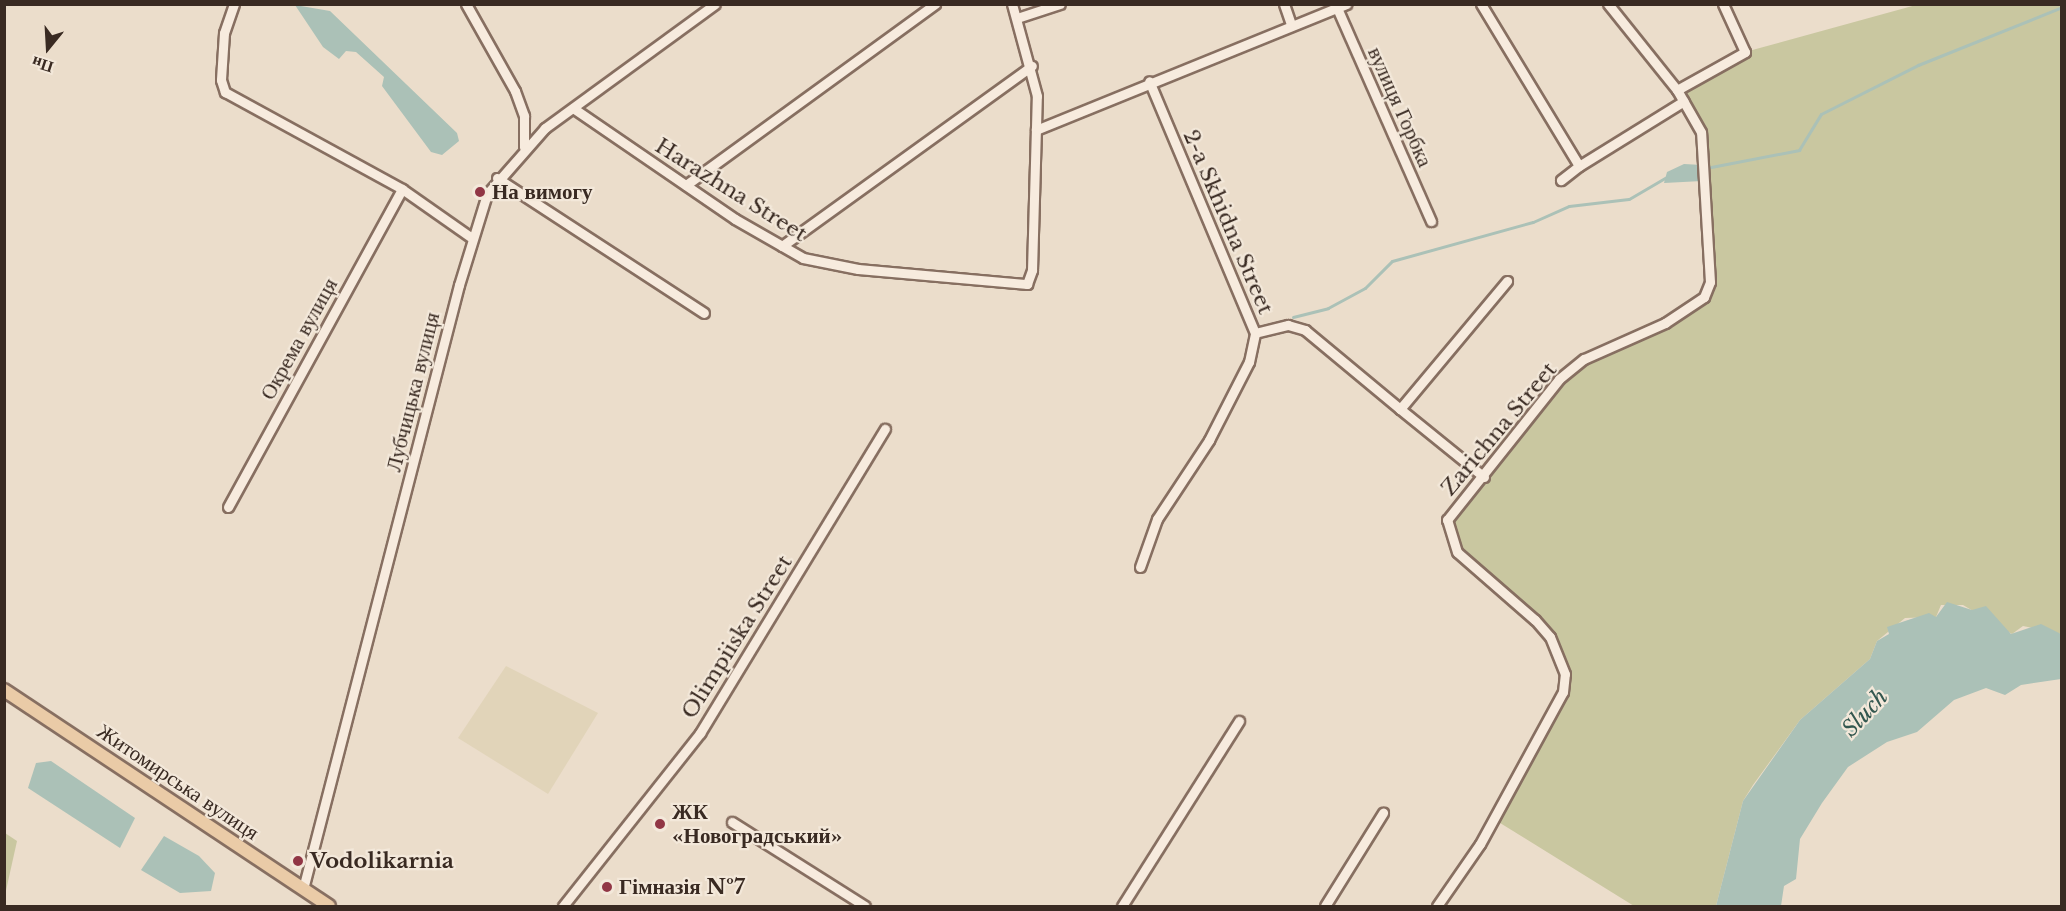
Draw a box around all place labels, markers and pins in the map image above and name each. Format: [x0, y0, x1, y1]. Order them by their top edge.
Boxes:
place label: На вимогу [492, 179, 592, 205]
marker: На вимогу [473, 185, 487, 199]
place label: ЖК «Новоградський» [672, 799, 842, 849]
marker: ЖК «Новоградський» [653, 817, 667, 831]
place label: Vodolikarnia [310, 848, 454, 874]
marker: Vodolikarnia [291, 854, 305, 868]
place label: Гімназія №7 [619, 874, 745, 900]
marker: Гімназія №7 [600, 880, 614, 894]

